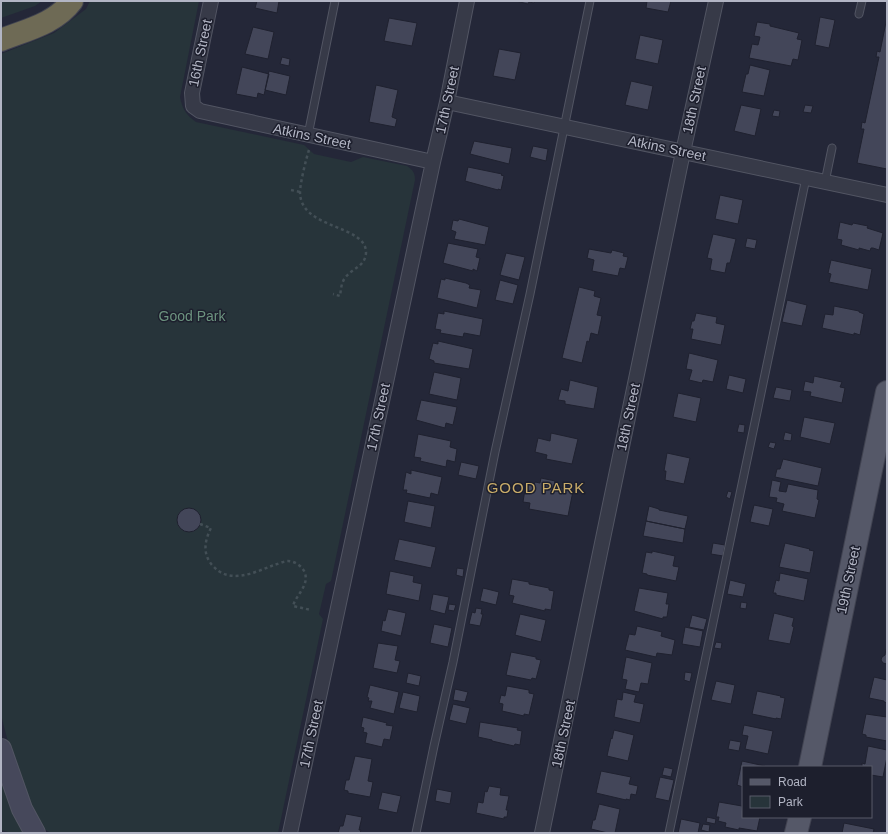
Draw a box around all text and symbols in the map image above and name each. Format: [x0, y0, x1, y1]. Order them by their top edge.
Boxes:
street label: 16th Street [185, 18, 215, 88]
street label: 17th Street [432, 65, 462, 135]
street label: 18th Street [679, 65, 709, 135]
street label: Atkins Street [272, 120, 353, 152]
street label: Atkins Street [627, 132, 708, 164]
park label: Good Park [159, 308, 226, 324]
street label: 17th Street [363, 382, 393, 452]
street label: 18th Street [613, 382, 643, 452]
district label: GOOD PARK [487, 479, 585, 496]
street label: 19th Street [833, 545, 863, 615]
street label: 17th Street [296, 699, 326, 769]
street label: 18th Street [548, 699, 578, 769]
legend [742, 766, 872, 818]
text: Road [778, 775, 807, 789]
text: Park [778, 795, 804, 809]

